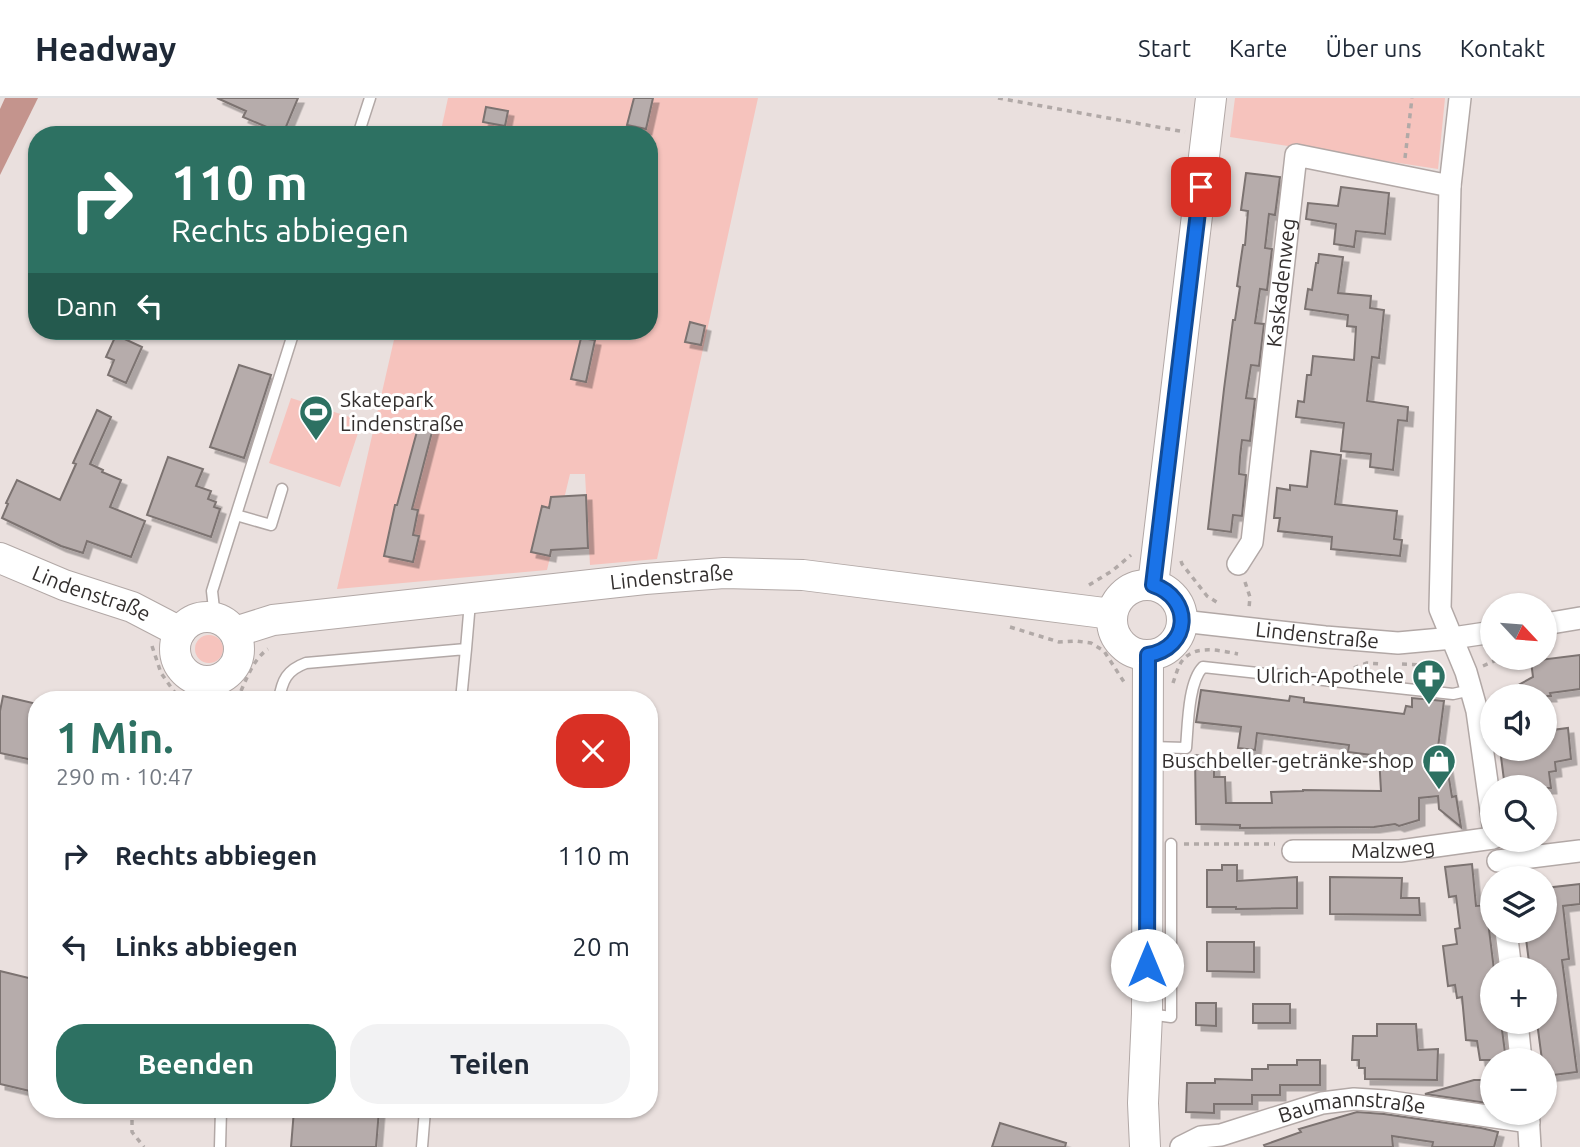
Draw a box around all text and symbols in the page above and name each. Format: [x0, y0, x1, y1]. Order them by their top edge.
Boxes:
text: Headway [35, 30, 176, 67]
text: Start [1138, 35, 1191, 62]
text: Karte [1229, 35, 1288, 62]
text: Über uns [1326, 35, 1422, 62]
text: Kontakt [1460, 35, 1545, 62]
icon: right [56, 154, 147, 245]
text: 110 m [171, 154, 308, 209]
pin [1171, 157, 1231, 217]
icon: arrive [1182, 168, 1220, 206]
text: Rechts abbiegen [171, 212, 409, 248]
street label: Kaskadenweg [1261, 217, 1300, 349]
icon: left [131, 287, 169, 325]
text: Dann [56, 292, 117, 321]
place label: Skatepark Lindenstraße [340, 387, 464, 435]
sports icon: Skatepark Lindenstraße [297, 393, 335, 442]
street label: Lindenstraße [29, 560, 155, 626]
street label: Lindenstraße [609, 560, 734, 594]
north arrow [1480, 593, 1558, 670]
map controls [1480, 593, 1557, 1125]
street label: Lindenstraße [1254, 616, 1380, 652]
pharmacy icon: Ulrich-Apothele [1410, 657, 1448, 706]
place label: Ulrich-Apothele [1256, 663, 1404, 687]
button: sound [1480, 684, 1557, 761]
text: 1 Min. [56, 714, 174, 761]
button: close [556, 714, 630, 788]
shop icon: Buschbeller-getränke-shop [1420, 742, 1458, 791]
place label: Buschbeller-getränke-shop [1161, 748, 1414, 772]
text: 290 m · 10:47 [56, 764, 194, 789]
button: search [1480, 775, 1557, 852]
street label: Malzweg [1351, 833, 1436, 863]
icon: right [56, 837, 94, 875]
text: Rechts abbiegen [115, 841, 317, 870]
text: 110 m [558, 841, 630, 870]
button: layers [1480, 866, 1557, 943]
icon: left [56, 928, 94, 966]
position arrow [1110, 928, 1184, 1002]
text: Links abbiegen [115, 932, 298, 961]
text: 20 m [572, 932, 630, 961]
button: + [1480, 957, 1557, 1034]
button: Beenden [56, 1024, 336, 1104]
button: Teilen [350, 1024, 630, 1104]
button: − [1480, 1048, 1557, 1125]
street label: Baumannstraße [1275, 1086, 1427, 1127]

